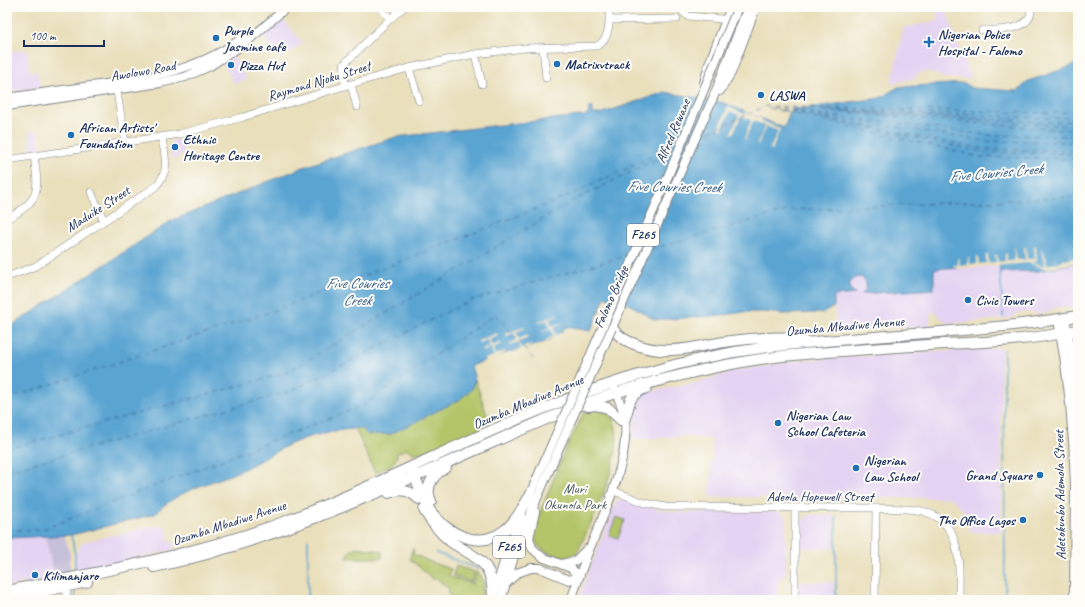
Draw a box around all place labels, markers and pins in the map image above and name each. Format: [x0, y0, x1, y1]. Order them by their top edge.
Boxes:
place label: Purple Jasmine cafe [223, 22, 287, 55]
place label: Nigerian Police Hospital - Falomo [938, 26, 1023, 59]
marker: Purple Jasmine cafe [211, 33, 221, 43]
marker: Nigerian Police Hospital - Falomo [923, 36, 935, 48]
place label: Matrixvtrack [565, 56, 631, 73]
place label: Pizza Hut [239, 57, 287, 74]
marker: Matrixvtrack [552, 59, 562, 69]
marker: Pizza Hut [226, 60, 236, 70]
place label: LASWA [769, 87, 805, 104]
marker: LASWA [756, 90, 766, 100]
place label: African Artists' Foundation [79, 119, 158, 152]
marker: African Artists' Foundation [66, 130, 76, 140]
place label: Ethnic Heritage Centre [183, 131, 261, 164]
marker: Ethnic Heritage Centre [170, 142, 180, 152]
place label: Civic Towers [976, 292, 1036, 309]
marker: Civic Towers [963, 295, 973, 305]
place label: Nigerian Law School Cafeteria [786, 407, 867, 440]
marker: Nigerian Law School Cafeteria [773, 418, 783, 428]
place label: Nigerian Law School [864, 452, 921, 485]
marker: Nigerian Law School [851, 463, 861, 473]
place label: Grand Square [965, 467, 1033, 484]
marker: Grand Square [1035, 470, 1045, 480]
place label: The Office Lagos [937, 512, 1017, 529]
marker: The Office Lagos [1018, 515, 1028, 525]
place label: Kilimanjaro [43, 567, 100, 584]
marker: Kilimanjaro [30, 570, 40, 580]

